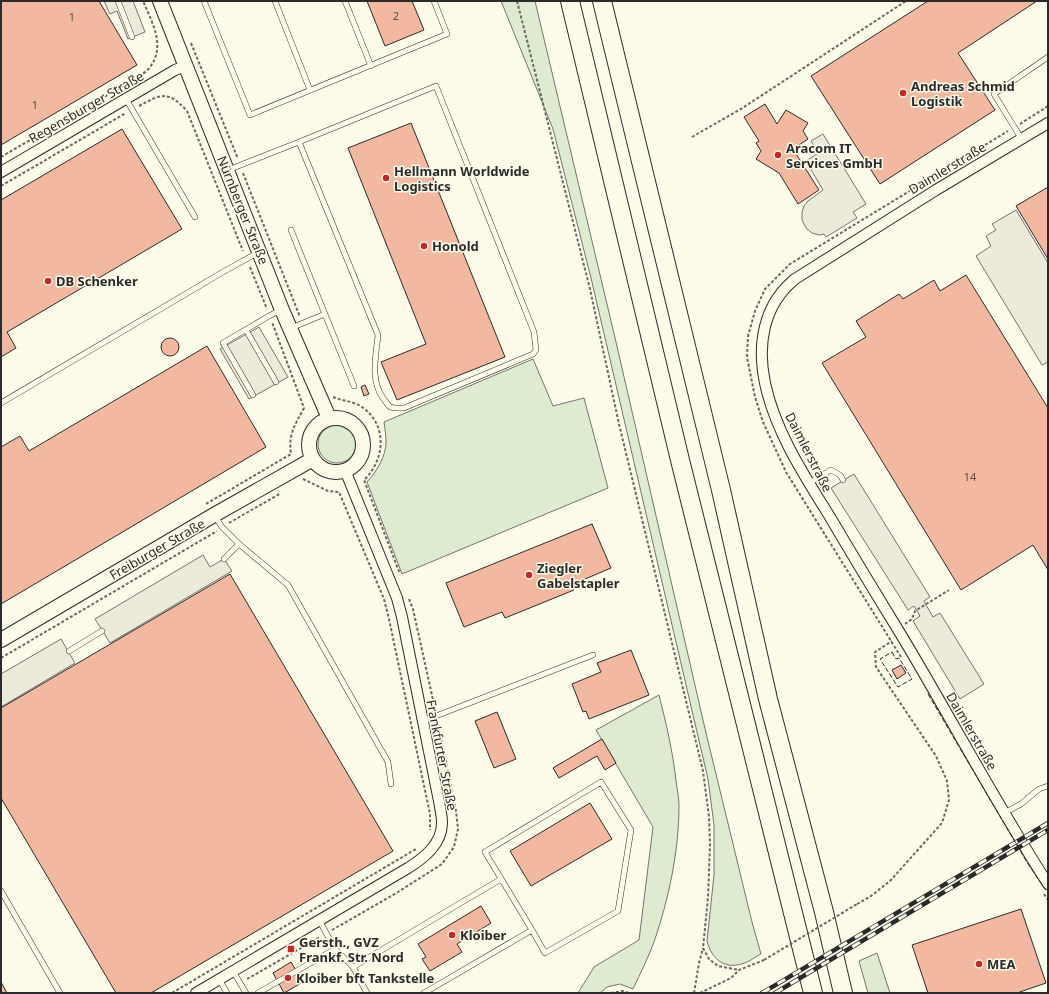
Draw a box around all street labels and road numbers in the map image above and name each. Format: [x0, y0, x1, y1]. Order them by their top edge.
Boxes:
street label: Regensburger Straße [25, 67, 147, 147]
street label: Daimlerstraße [905, 138, 989, 198]
street label: Nürnberger Straße [213, 153, 273, 267]
street label: Daimlerstraße [781, 409, 837, 495]
street label: Freiburger Straße [106, 514, 208, 584]
street label: Daimlerstraße [942, 689, 1002, 773]
street label: Frankfurter Straße [422, 698, 462, 812]

